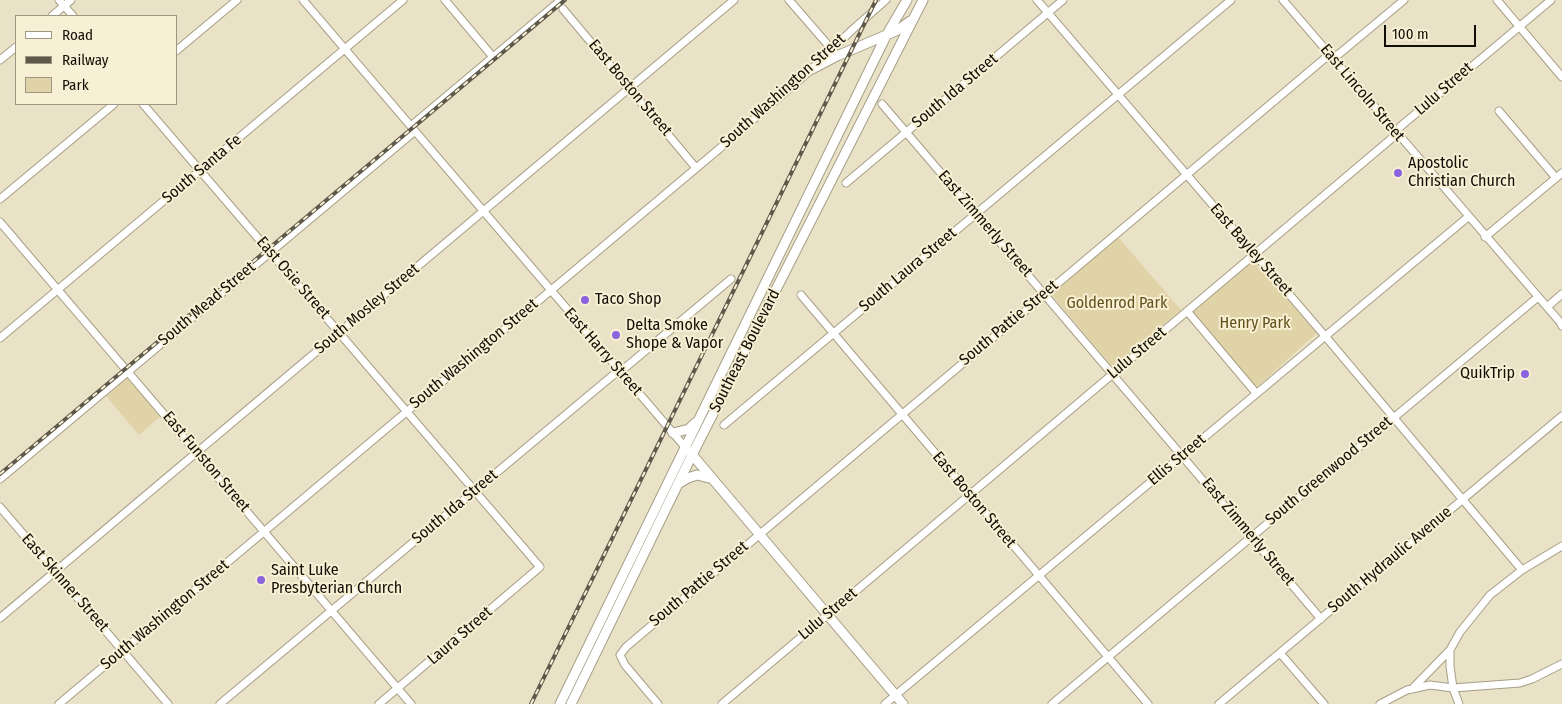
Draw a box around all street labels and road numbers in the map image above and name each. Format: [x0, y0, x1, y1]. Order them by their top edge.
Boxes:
street label: South Washington Street [717, 30, 849, 152]
street label: East Boston Street [584, 36, 676, 140]
street label: East Lincoln Street [1316, 40, 1408, 146]
street label: South Ida Street [908, 50, 1002, 132]
street label: Lulu Street [1411, 58, 1477, 120]
street label: South Santa Fe [159, 130, 245, 208]
street label: East Zimmerly Street [934, 167, 1036, 281]
street label: East Bayley Street [1206, 200, 1296, 300]
street label: South Laura Street [855, 224, 961, 316]
street label: East Osie Street [252, 233, 334, 323]
street label: South Mead Street [155, 258, 259, 350]
street label: South Mosley Street [311, 260, 423, 358]
street label: South Pattie Street [956, 276, 1062, 370]
street label: Southeast Boulevard [706, 286, 784, 416]
street label: South Washington Street [406, 295, 542, 413]
street label: East Harry Street [560, 304, 646, 400]
street label: Lulu Street [1104, 323, 1170, 383]
street label: East Funston Street [158, 408, 254, 516]
street label: South Greenwood Street [1262, 412, 1396, 530]
street label: Ellis Street [1144, 430, 1210, 490]
street label: East Boston Street [928, 448, 1020, 552]
street label: South Ida Street [408, 466, 502, 548]
street label: East Zimmerly Street [1197, 474, 1299, 590]
street label: South Hydraulic Avenue [1324, 503, 1456, 617]
street label: East Skinner Street [17, 530, 113, 636]
street label: South Pattie Street [646, 537, 752, 631]
street label: South Washington Street [97, 556, 233, 674]
street label: Lulu Street [795, 584, 861, 644]
street label: Laura Street [424, 603, 496, 669]

